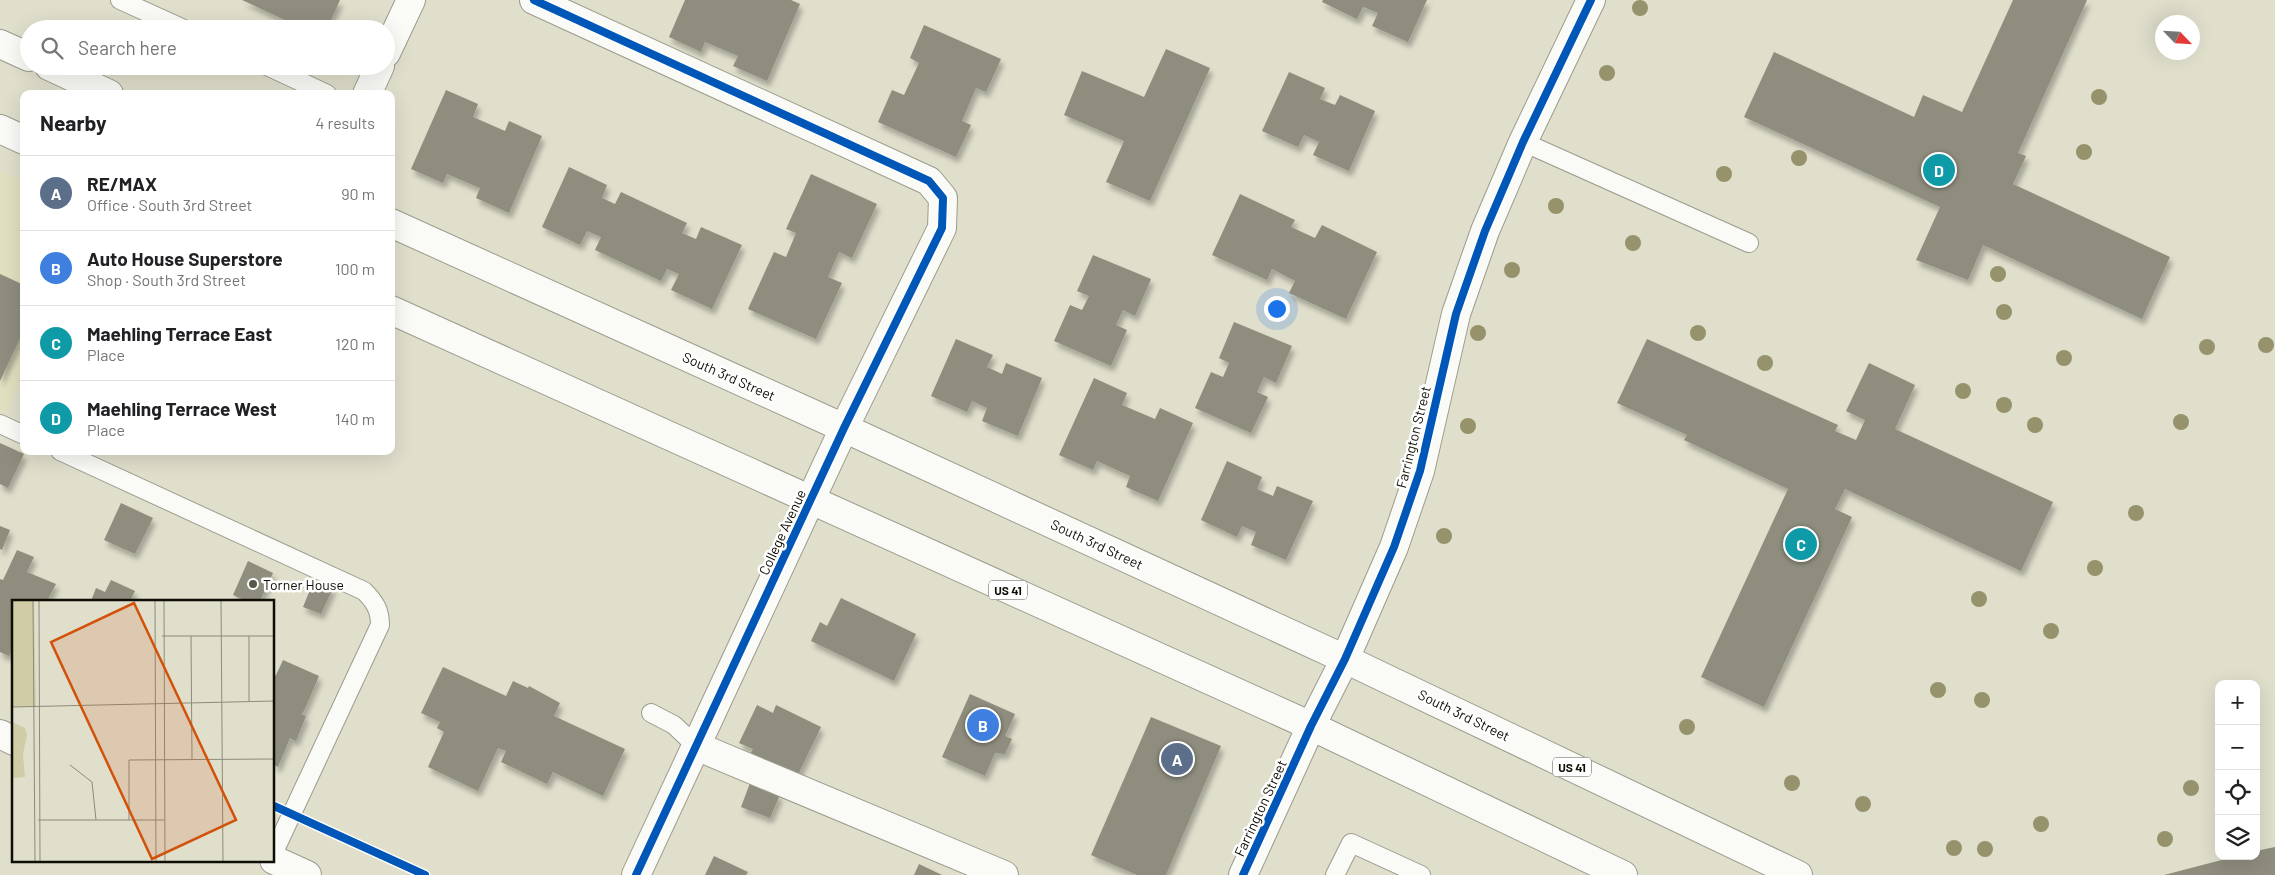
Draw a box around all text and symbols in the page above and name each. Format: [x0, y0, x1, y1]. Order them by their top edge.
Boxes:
north arrow [2155, 15, 2200, 60]
search box [20, 20, 395, 75]
icon: search [38, 34, 66, 62]
text: Search here [78, 36, 177, 59]
text: Nearby [40, 110, 106, 135]
text: 4 results [315, 113, 375, 132]
pin: D [1923, 151, 1955, 189]
text: RE/MAX [87, 172, 157, 195]
text: A [51, 184, 61, 203]
text: 90 m [341, 184, 375, 203]
text: Office · South 3rd Street [87, 195, 252, 214]
text: Auto House Superstore [87, 247, 283, 270]
text: B [51, 259, 61, 278]
text: 100 m [335, 259, 375, 278]
text: Shop · South 3rd Street [87, 270, 246, 289]
your location [1264, 296, 1290, 322]
text: Maehling Terrace East [87, 322, 272, 345]
text: C [51, 334, 61, 353]
text: 120 m [335, 334, 375, 353]
text: Place [87, 345, 125, 364]
street label: South 3rd Street [680, 348, 778, 404]
street label: Farrington Street [1392, 384, 1434, 490]
text: Maehling Terrace West [87, 397, 277, 420]
text: D [51, 409, 61, 428]
text: 140 m [335, 409, 375, 428]
text: Place [87, 420, 125, 439]
street label: College Avenue [755, 487, 809, 577]
street label: South 3rd Street [1048, 515, 1146, 573]
pin: C [1785, 525, 1817, 563]
place label: Torner House [263, 576, 344, 593]
marker: Torner House [247, 578, 259, 590]
road number: US 41 [989, 580, 1027, 600]
inset map [12, 600, 275, 862]
map controls [2215, 680, 2260, 860]
button: + [2215, 680, 2260, 725]
street label: South 3rd Street [1415, 686, 1513, 744]
pin: B [967, 706, 999, 744]
button: − [2215, 725, 2260, 770]
pin: A [1161, 740, 1193, 778]
street label: Farrington Street [1230, 757, 1290, 859]
road number: US 41 [1553, 758, 1591, 776]
button: locate [2215, 770, 2260, 815]
button: layers [2215, 815, 2260, 860]

